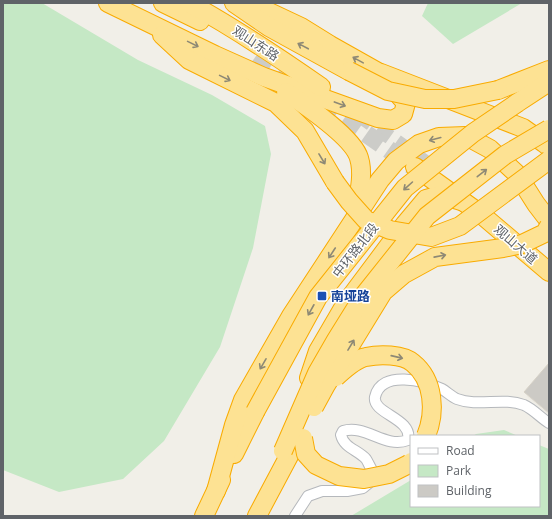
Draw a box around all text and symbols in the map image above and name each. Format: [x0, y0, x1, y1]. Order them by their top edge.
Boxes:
street label: 观山东路 [229, 21, 283, 65]
one-way arrow [187, 41, 199, 48]
one-way arrow [297, 41, 309, 49]
one-way arrow [352, 56, 364, 64]
one-way arrow [218, 75, 230, 82]
one-way arrow [333, 101, 345, 109]
one-way arrow [429, 136, 442, 143]
one-way arrow [318, 152, 326, 164]
one-way arrow [476, 169, 487, 177]
one-way arrow [403, 182, 413, 191]
street label: 中环路北段 [328, 219, 382, 281]
street label: 观山大道 [490, 220, 542, 268]
one-way arrow [327, 247, 335, 259]
one-way arrow [433, 252, 446, 260]
place label: 南垭路 [331, 287, 370, 305]
marker: 南垭路 [316, 290, 328, 302]
one-way arrow [306, 304, 314, 316]
one-way arrow [347, 339, 355, 351]
one-way arrow [391, 353, 404, 361]
one-way arrow [259, 358, 267, 370]
legend [410, 435, 540, 507]
text: Road [446, 442, 475, 459]
text: Park [446, 462, 472, 479]
text: Building [446, 482, 492, 499]

